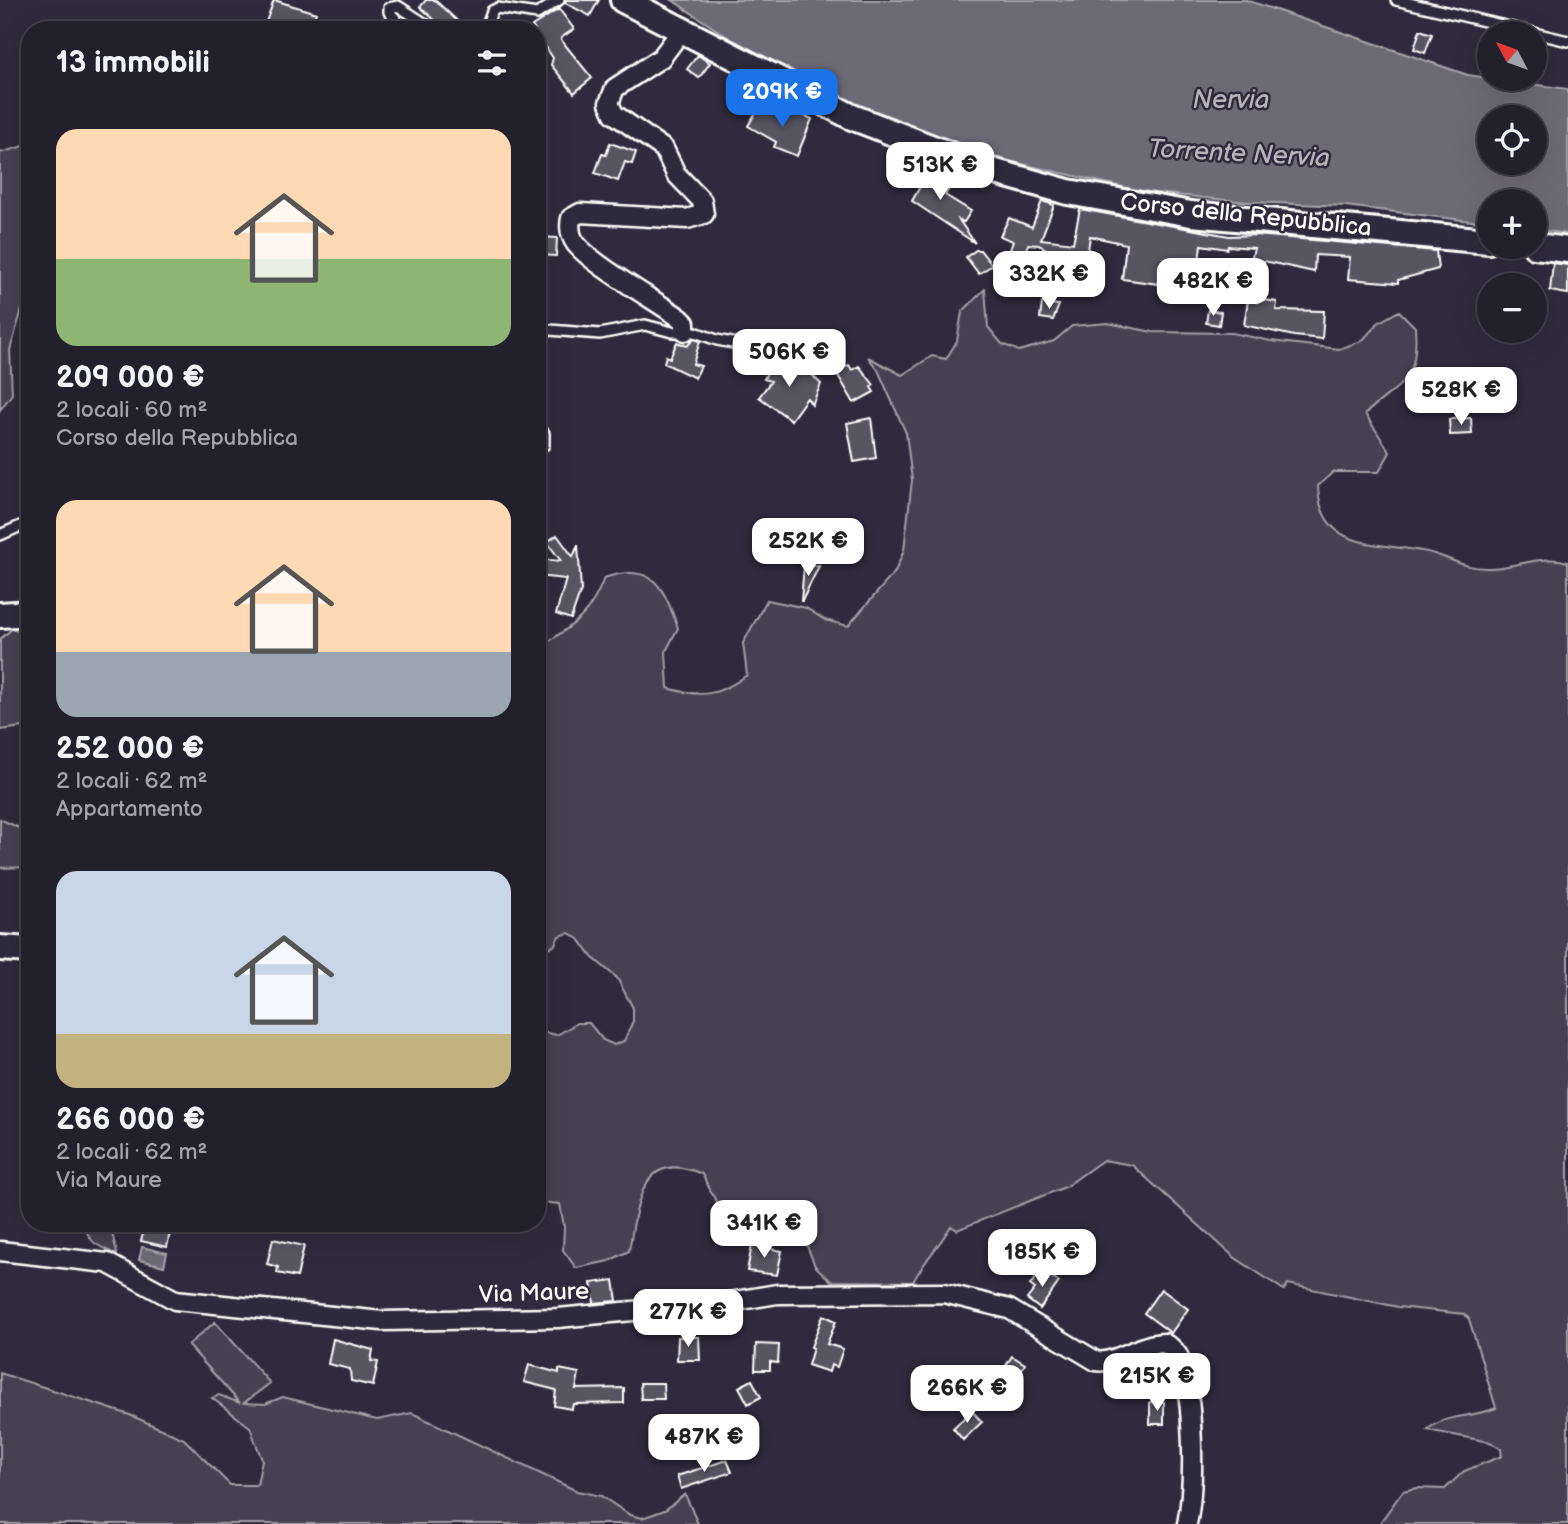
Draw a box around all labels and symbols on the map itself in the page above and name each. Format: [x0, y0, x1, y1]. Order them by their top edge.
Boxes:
north arrow [1477, 21, 1547, 91]
pin: 209K € [725, 69, 839, 129]
water label: Nervia [1193, 85, 1270, 116]
water label: Torrente Nervia [1147, 134, 1331, 174]
pin: 513K € [883, 142, 997, 202]
street label: Corso della Repubblica [1119, 187, 1373, 243]
pin: 332K € [992, 252, 1106, 311]
pin: 482K € [1156, 258, 1270, 318]
pin: 506K € [732, 330, 846, 389]
pin: 528K € [1404, 368, 1518, 427]
pin: 252K € [751, 518, 865, 578]
pin: 341K € [707, 1200, 821, 1260]
pin: 185K € [985, 1230, 1099, 1289]
street label: Via Maure [478, 1277, 590, 1309]
pin: 277K € [631, 1290, 745, 1349]
pin: 215K € [1100, 1354, 1214, 1413]
pin: 266K € [910, 1366, 1024, 1425]
pin: 487K € [647, 1414, 761, 1474]

